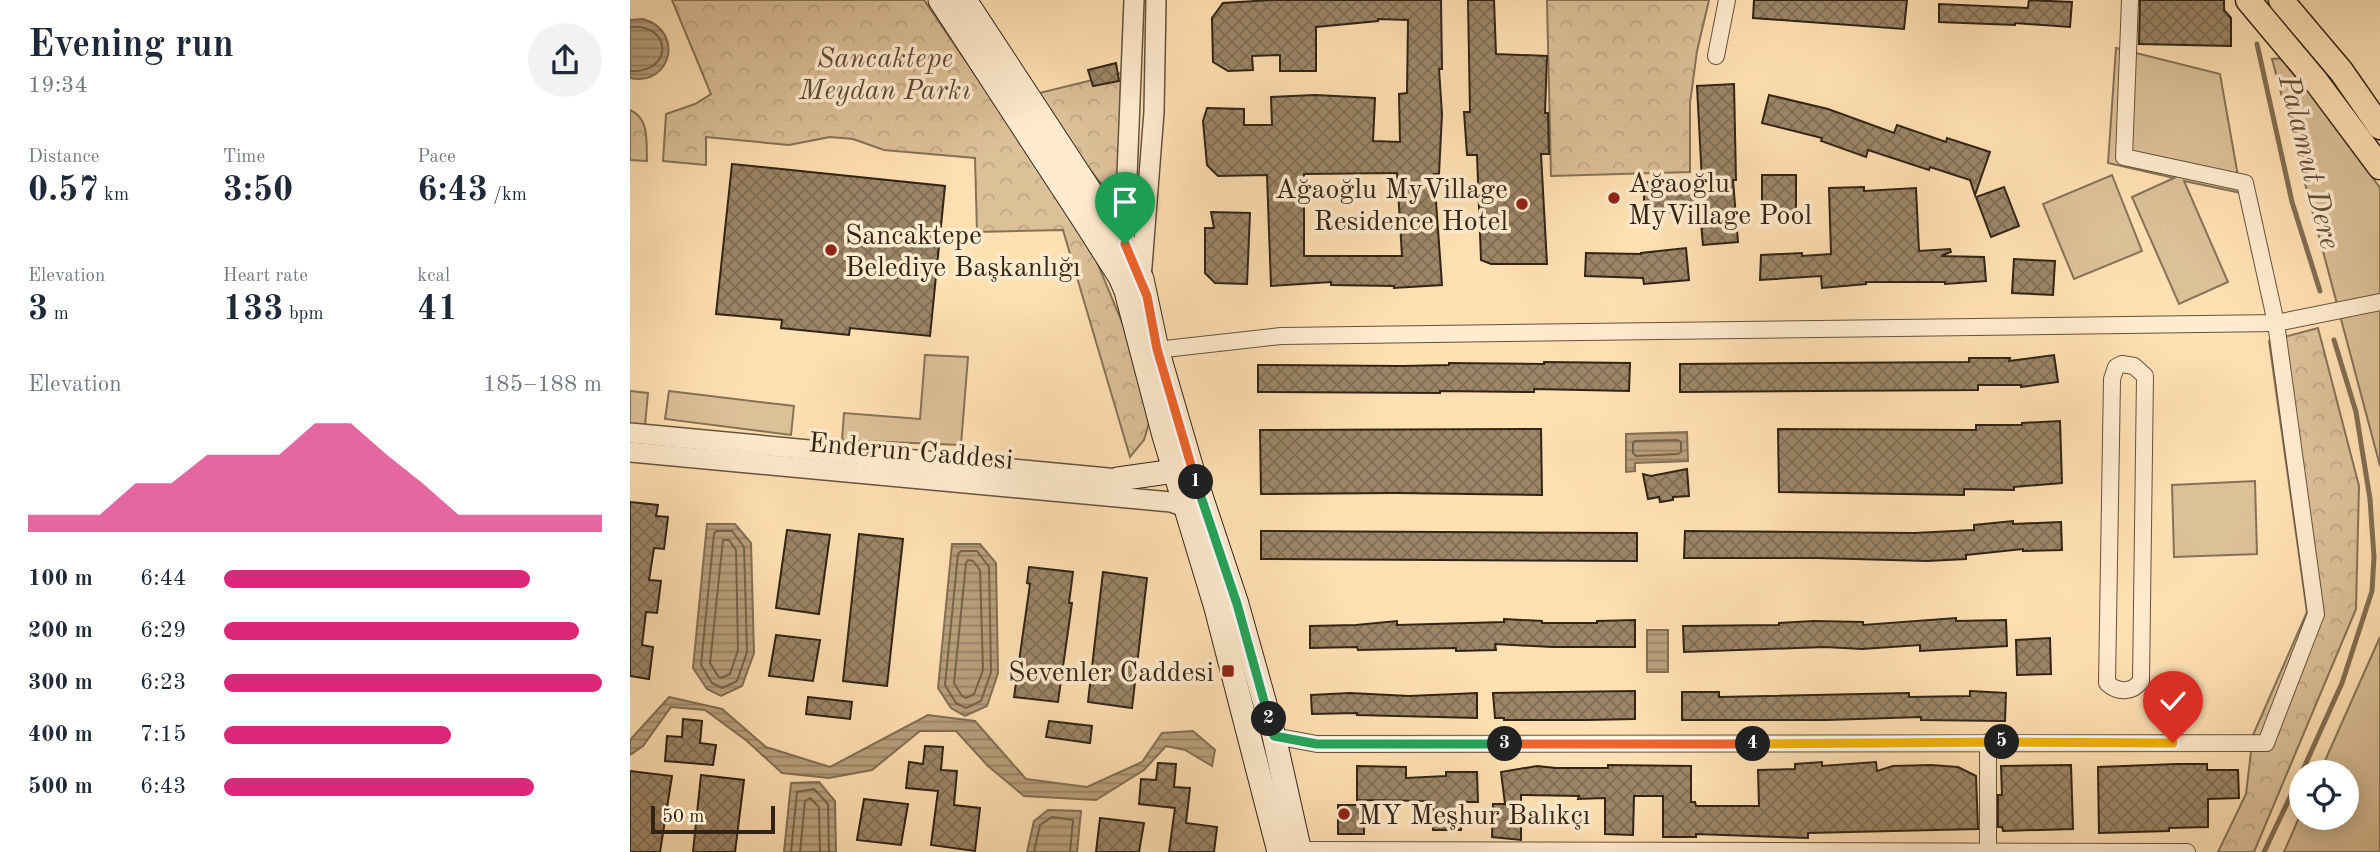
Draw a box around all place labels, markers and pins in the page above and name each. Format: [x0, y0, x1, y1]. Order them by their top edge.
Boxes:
place label: Ağaoğlu MyVillage Pool [1628, 171, 1812, 231]
pin [1095, 172, 1155, 244]
place label: Ağaoğlu MyVillage Residence Hotel [1275, 177, 1508, 237]
marker: Ağaoğlu MyVillage Pool [1606, 190, 1622, 206]
marker: Ağaoğlu MyVillage Residence Hotel [1514, 196, 1530, 212]
place label: Sancaktepe Belediye Başkanlığı [845, 223, 1081, 283]
marker: Sancaktepe Belediye Başkanlığı [823, 242, 839, 258]
pin: 1 [1178, 464, 1214, 500]
place label: Sevenler Caddesi [1008, 660, 1214, 688]
marker: Sevenler Caddesi [1220, 663, 1236, 679]
pin [2143, 671, 2203, 743]
pin: 2 [1252, 702, 1286, 736]
pin: 5 [1984, 724, 2020, 760]
pin: 3 [1488, 726, 1522, 762]
pin: 4 [1736, 726, 1770, 762]
place label: MY Meşhur Balıkçı [1358, 803, 1590, 831]
marker: MY Meşhur Balıkçı [1336, 806, 1352, 822]

